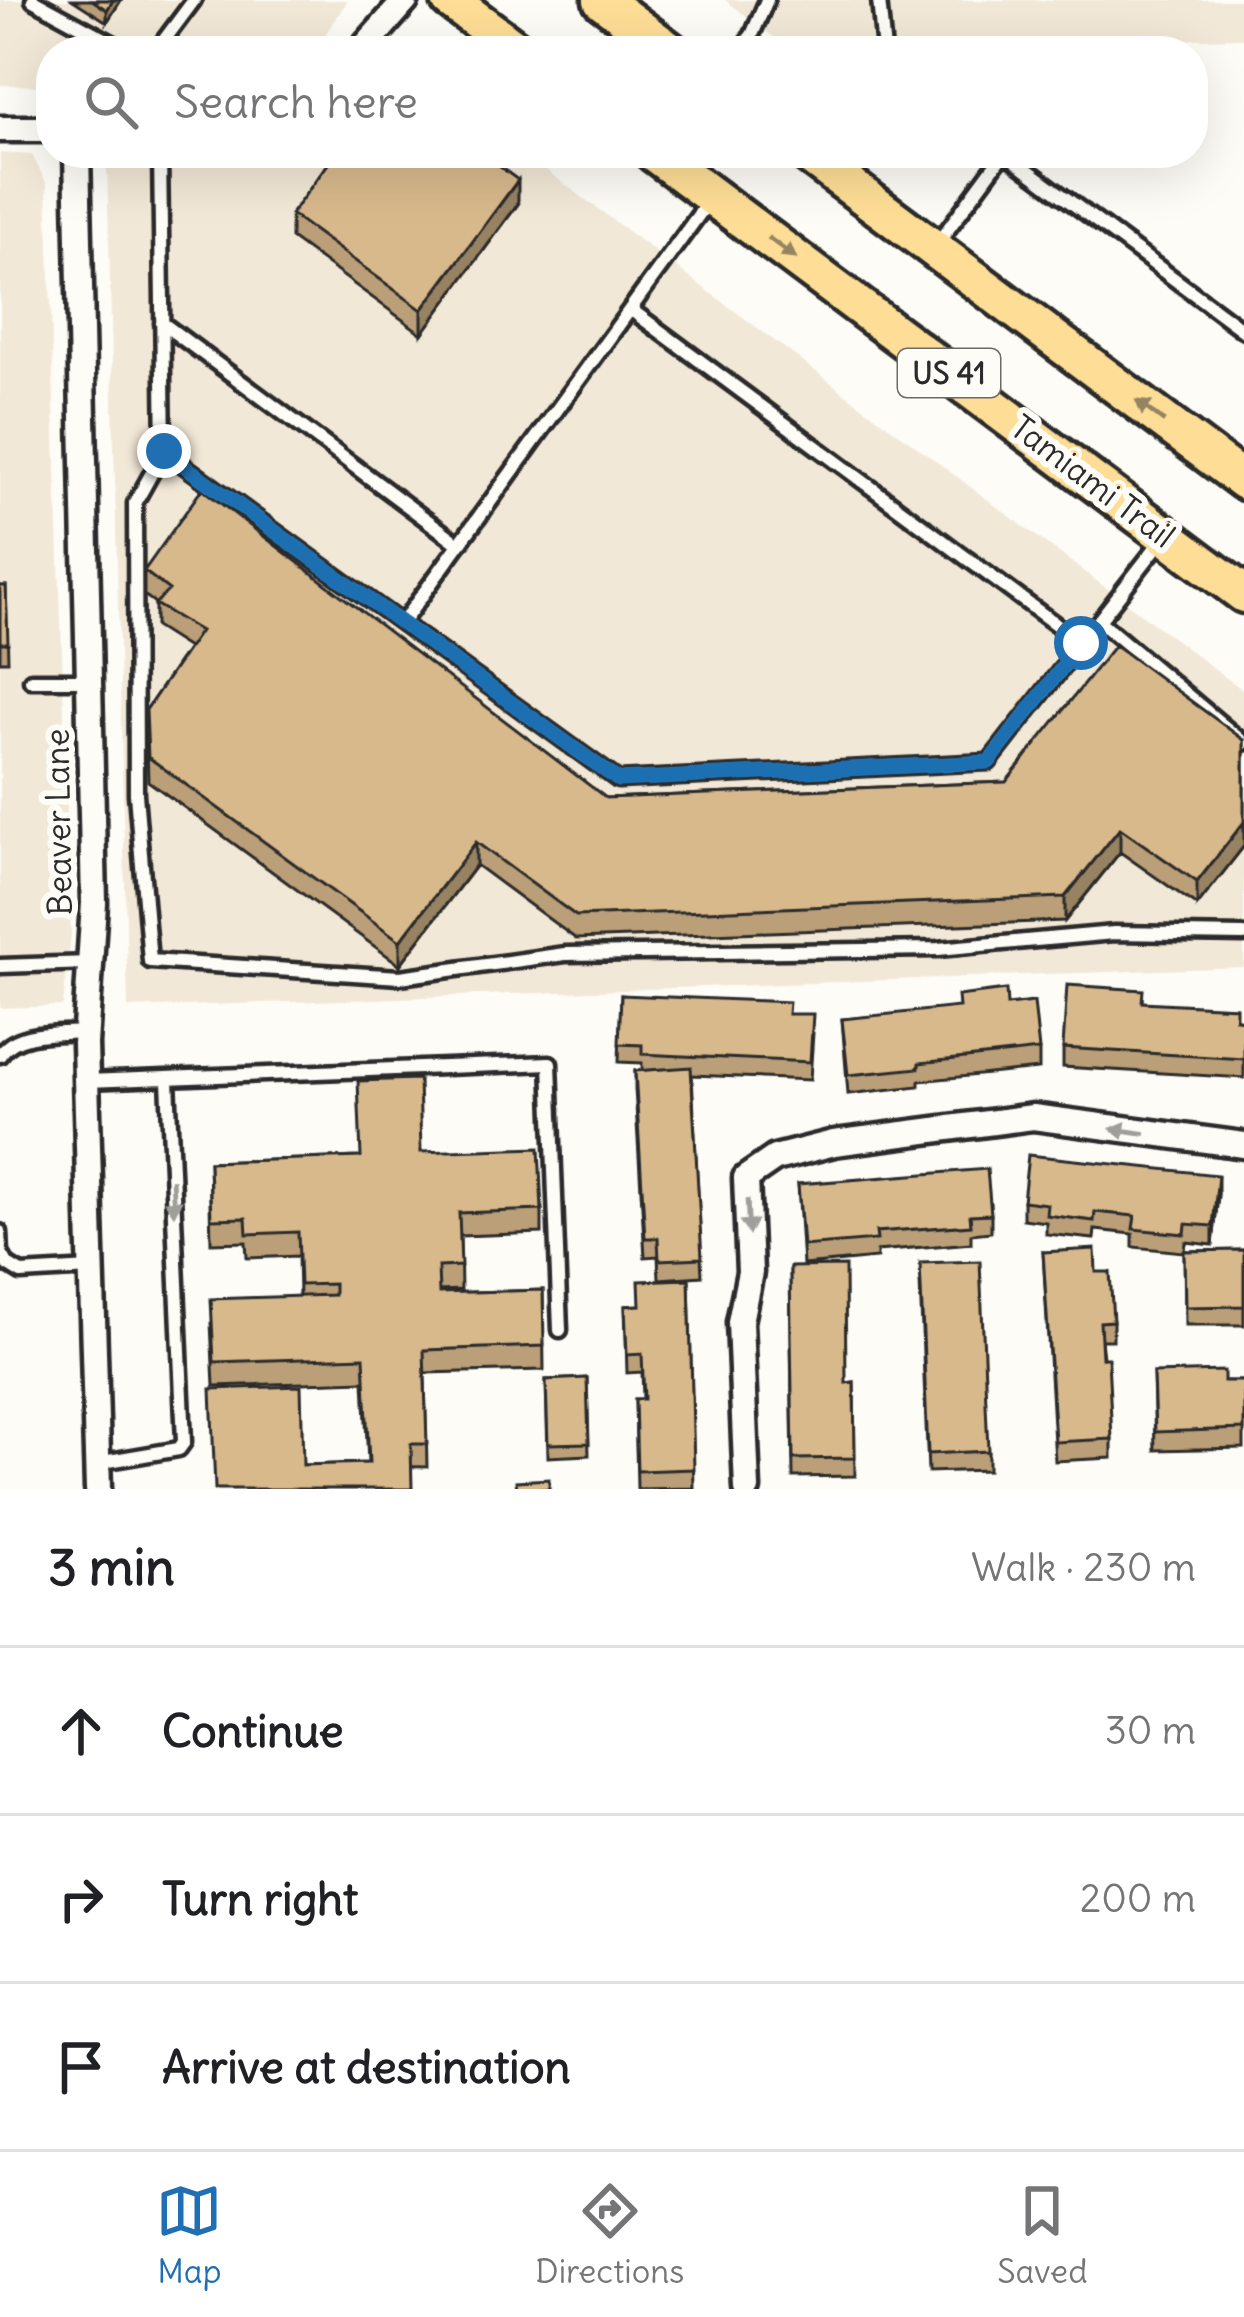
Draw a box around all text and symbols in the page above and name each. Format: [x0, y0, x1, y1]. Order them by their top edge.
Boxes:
search box [36, 36, 1208, 168]
icon: search [78, 69, 144, 135]
text: Search here [174, 74, 418, 130]
one-way arrow [766, 236, 798, 260]
road number: US 41 [898, 349, 1000, 397]
one-way arrow [1135, 399, 1166, 423]
street label: Tamiami Trail [1002, 406, 1184, 556]
route end [137, 424, 191, 478]
route start [1054, 616, 1108, 670]
street label: Beaver Lane [35, 728, 81, 916]
one-way arrow [1109, 1121, 1146, 1140]
one-way arrow [164, 1179, 183, 1217]
one-way arrow [739, 1199, 758, 1237]
text: 3 min [48, 1535, 175, 1599]
text: Walk · 230 m [971, 1543, 1196, 1592]
icon: ahead [48, 1698, 114, 1764]
text: Continue [162, 1703, 344, 1759]
text: 30 m [1105, 1706, 1196, 1755]
icon: right [48, 1866, 114, 1932]
text: Turn right [162, 1871, 358, 1927]
text: 200 m [1080, 1874, 1196, 1923]
icon: arrive [48, 2034, 114, 2100]
text: Arrive at destination [162, 2039, 571, 2095]
tab: Map [156, 2178, 222, 2292]
tab: Directions [535, 2178, 684, 2292]
tab: Saved [997, 2178, 1088, 2292]

